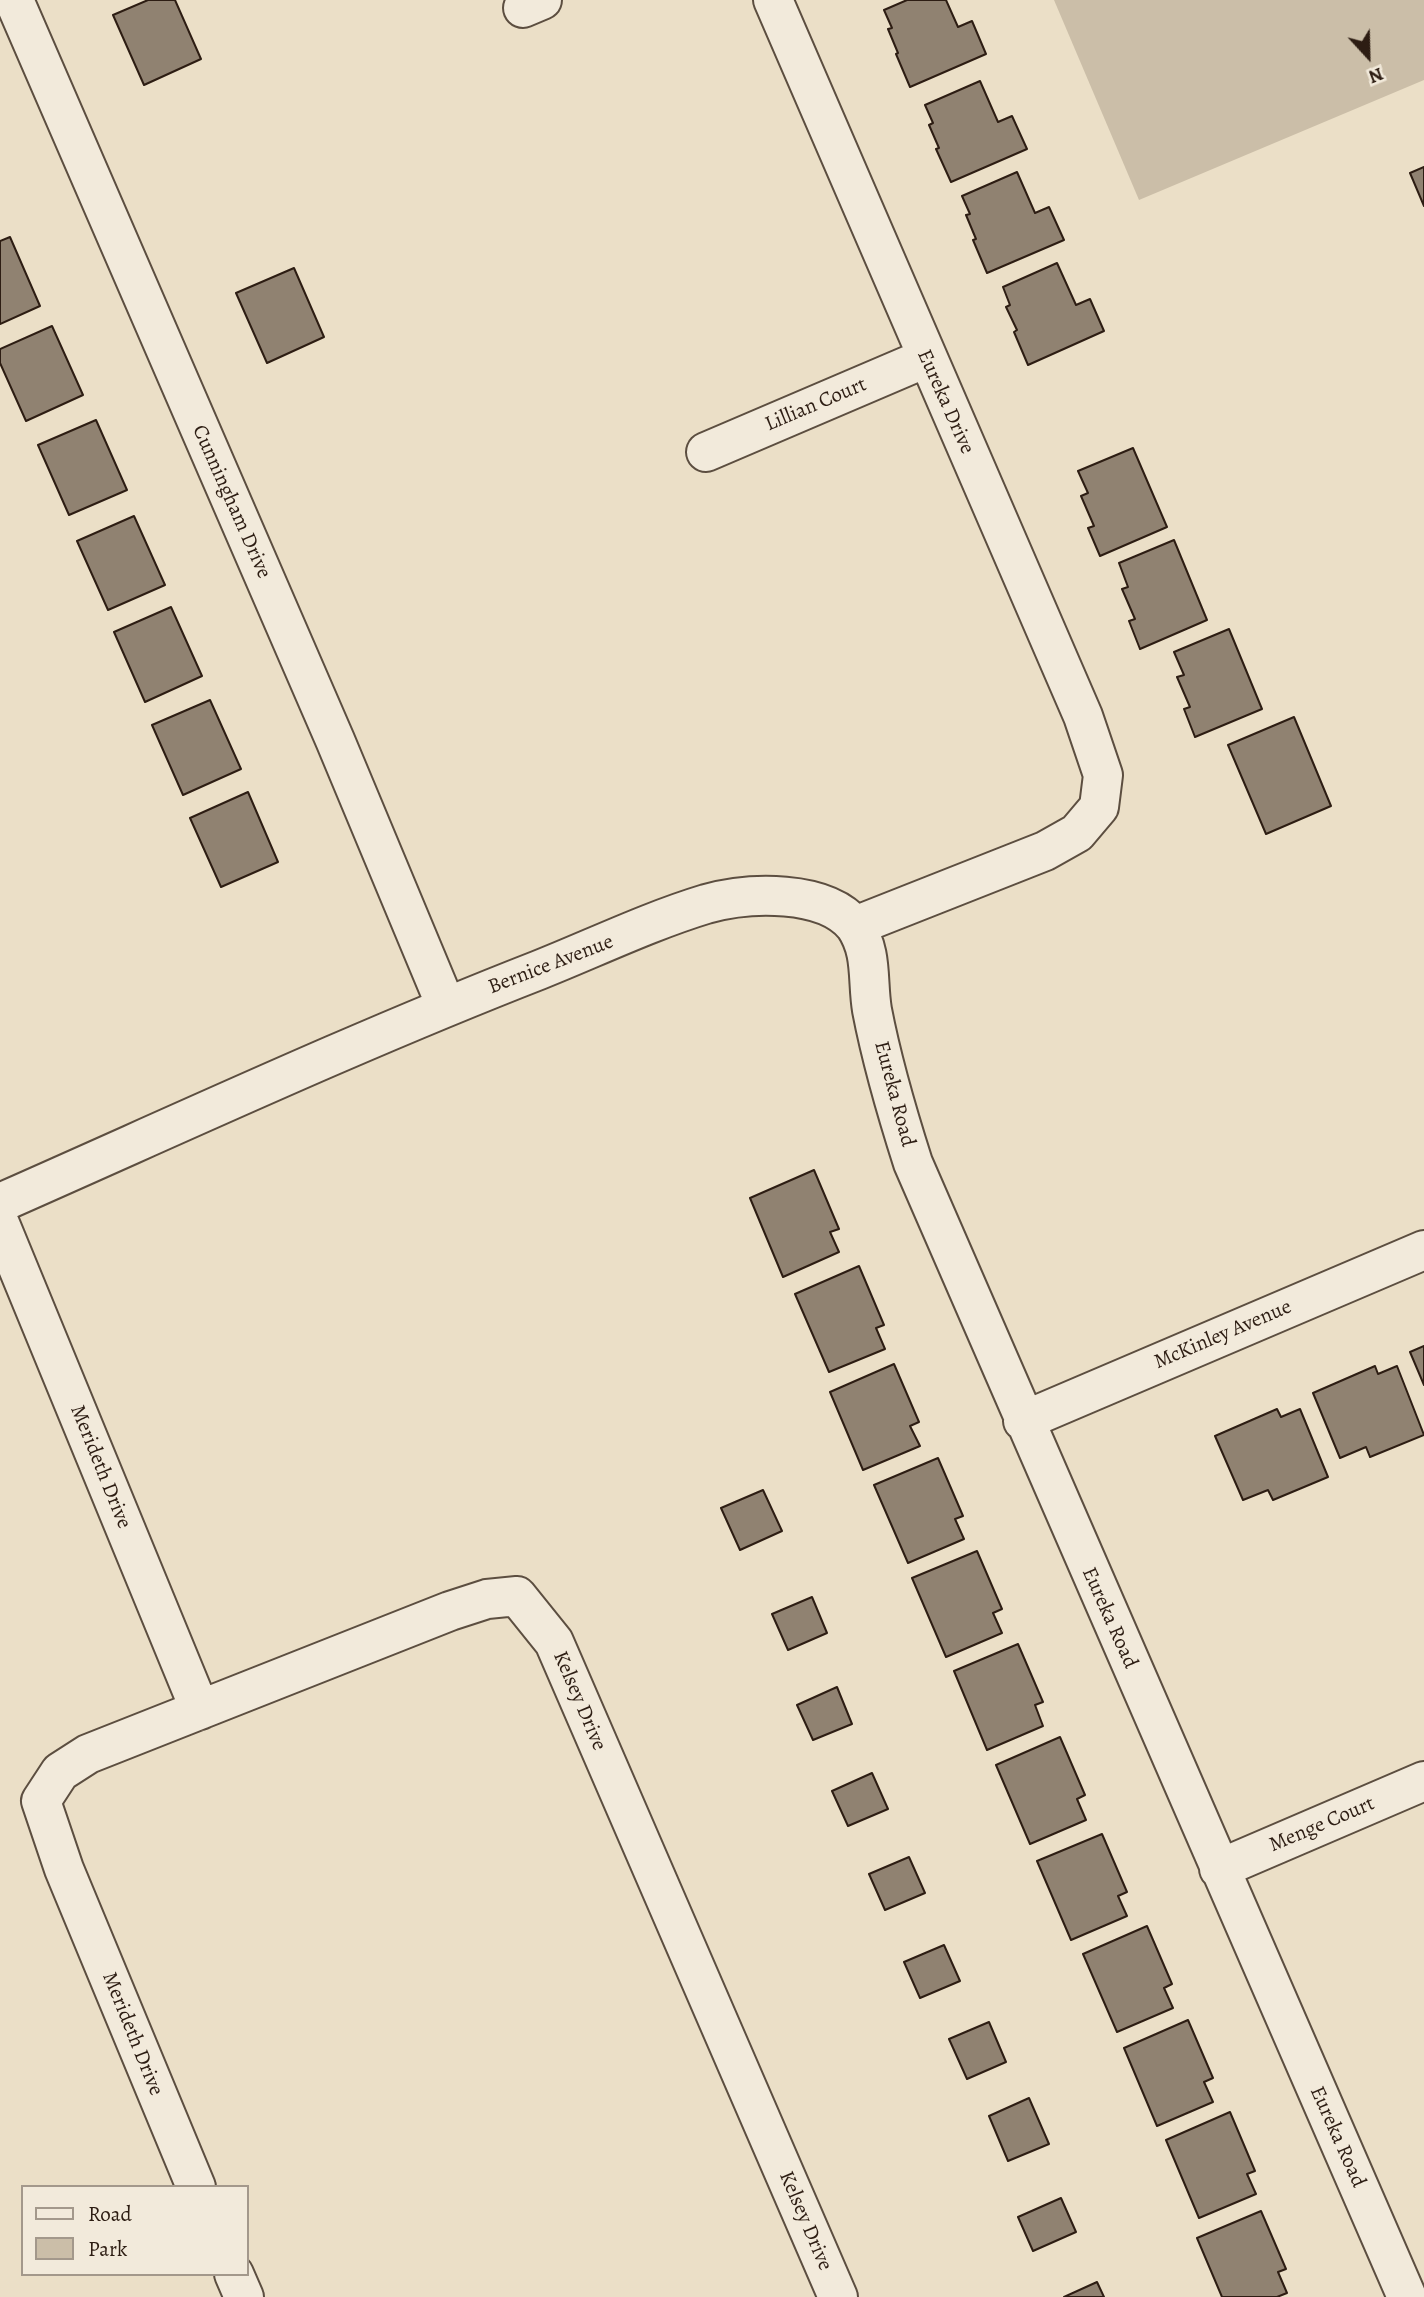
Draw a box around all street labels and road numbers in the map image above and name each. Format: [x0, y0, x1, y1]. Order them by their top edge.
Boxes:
street label: Eureka Drive [911, 346, 979, 458]
street label: Lillian Court [762, 372, 870, 438]
street label: Cunningham Drive [186, 421, 276, 583]
street label: Bernice Avenue [485, 930, 617, 1000]
street label: Eureka Road [868, 1038, 920, 1150]
street label: McKinley Avenue [1150, 1295, 1296, 1375]
street label: Merideth Drive [64, 1402, 136, 1532]
street label: Eureka Road [1075, 1563, 1143, 1673]
street label: Kelsey Drive [547, 1647, 611, 1755]
street label: Menge Court [1266, 1792, 1378, 1858]
street label: Merideth Drive [96, 1969, 168, 2099]
street label: Eureka Road [1303, 2082, 1371, 2192]
street label: Kelsey Drive [773, 2167, 837, 2275]

